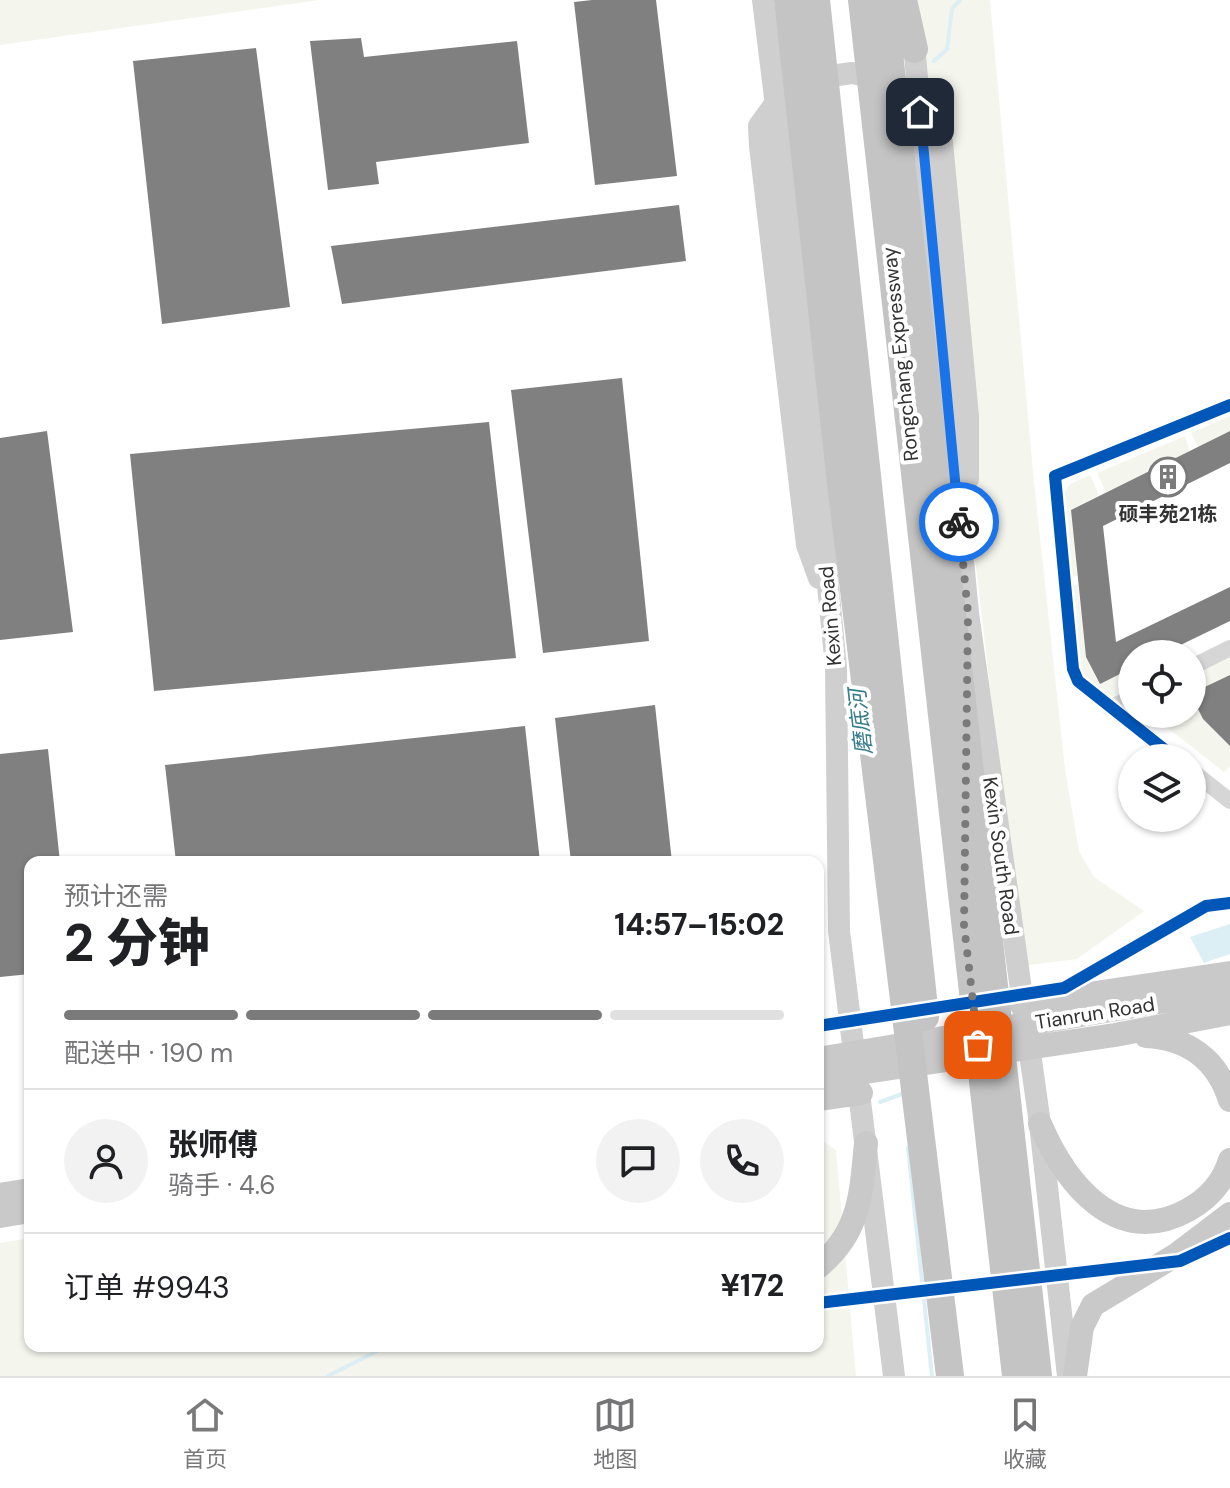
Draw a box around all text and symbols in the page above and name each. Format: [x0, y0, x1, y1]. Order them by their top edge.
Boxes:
pin [886, 78, 954, 146]
icon: home [898, 90, 942, 134]
street label: Rongchang Expressway [876, 245, 924, 463]
building icon: 硕丰苑21栋 [1147, 456, 1189, 498]
courier [919, 482, 999, 562]
icon: bike [937, 500, 981, 544]
place label: 硕丰苑21栋 [1119, 501, 1217, 527]
street label: Kexin Road [813, 565, 847, 667]
map controls [1118, 640, 1206, 832]
button: locate [1118, 640, 1206, 728]
water label: 磨底河 [842, 684, 878, 756]
button: layers [1118, 744, 1206, 832]
street label: Kexin South Road [977, 775, 1025, 937]
text: 预计还需 [64, 879, 168, 913]
text: 14:57–15:02 [614, 905, 784, 944]
text: 2 分钟 [64, 909, 210, 977]
street label: Tianrun Road [1033, 991, 1157, 1035]
pin [944, 1011, 1012, 1079]
icon: bag [956, 1023, 1000, 1067]
text: 配送中 · 190 m [64, 1036, 233, 1070]
button: person [64, 1119, 148, 1203]
button: chat [596, 1119, 680, 1203]
button: phone [700, 1119, 784, 1203]
text: 张师傅 [168, 1125, 258, 1164]
text: 骑手 · 4.6 [168, 1168, 275, 1202]
text: ¥172 [720, 1266, 784, 1305]
text: 订单 #9943 [64, 1268, 230, 1307]
tab: 首页 [183, 1393, 227, 1474]
tab: 地图 [593, 1393, 637, 1474]
tab: 收藏 [1003, 1393, 1047, 1474]

